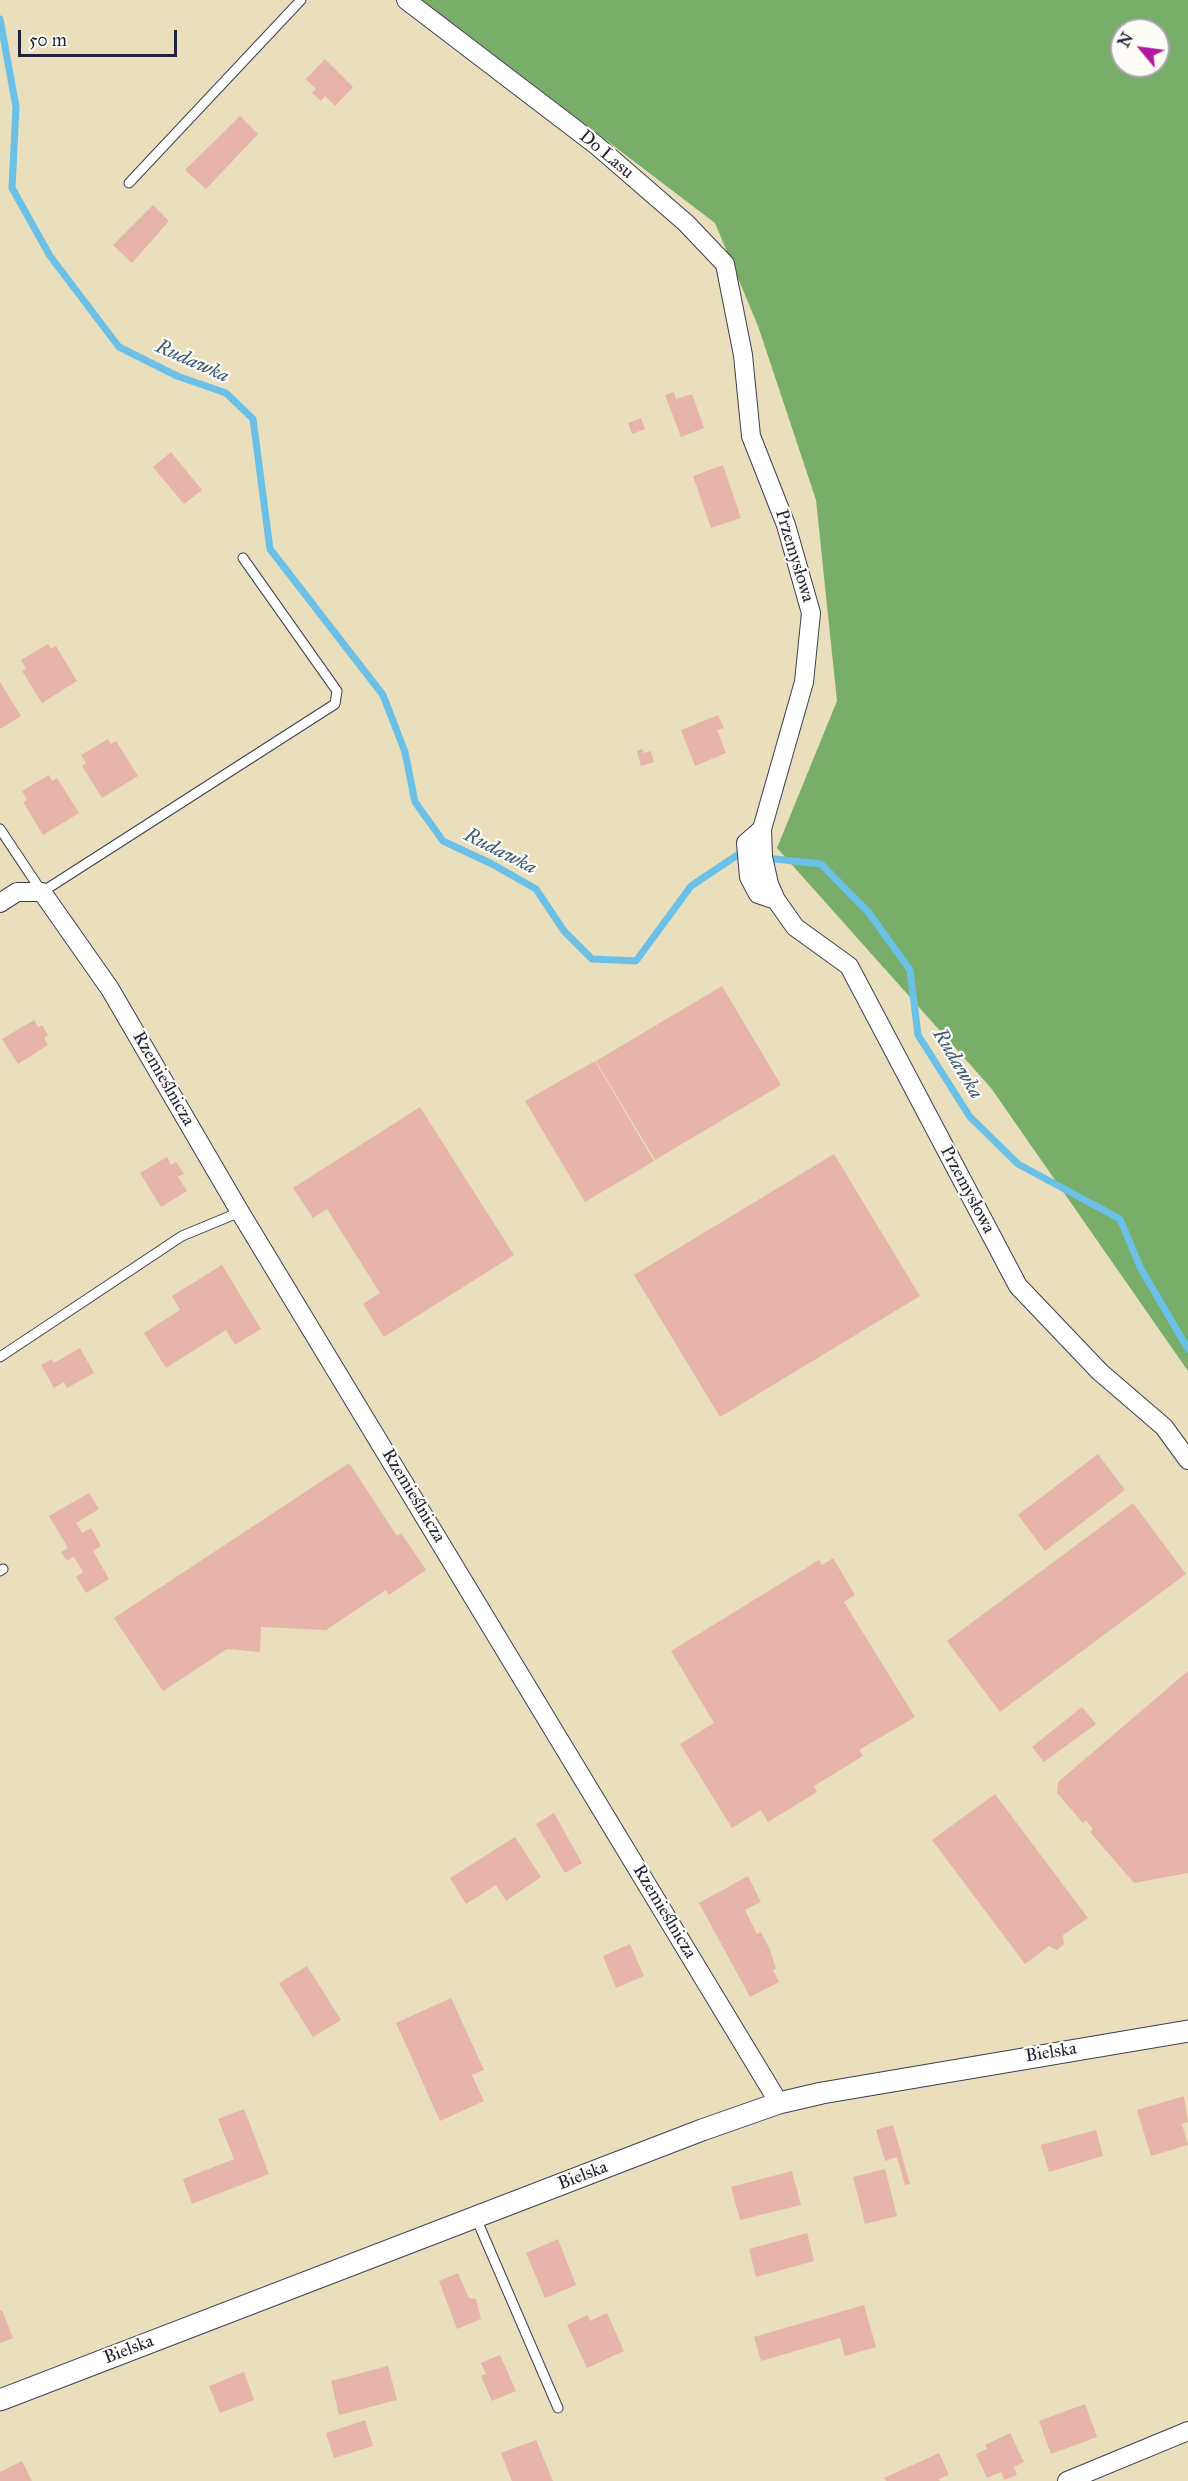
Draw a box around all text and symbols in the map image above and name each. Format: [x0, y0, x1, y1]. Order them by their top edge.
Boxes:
scale bar [21, 18, 180, 56]
north arrow [1110, 18, 1170, 78]
text: 50 m [29, 29, 67, 51]
text: N [1114, 29, 1137, 51]
street label: Do Lasu [574, 126, 638, 184]
water label: Rudawka [152, 335, 232, 389]
street label: Przemysłowa [770, 507, 818, 605]
water label: Rudawka [460, 824, 540, 880]
water label: Rudawka [927, 1024, 987, 1104]
street label: Rzemieślnicza [127, 1028, 199, 1130]
street label: Przemysłowa [935, 1143, 999, 1237]
street label: Rzemieślnicza [377, 1445, 449, 1547]
street label: Rzemieślnicza [628, 1861, 700, 1963]
street label: Bielska [1024, 2038, 1078, 2068]
street label: Bielska [555, 2157, 611, 2195]
street label: Bielska [101, 2331, 157, 2369]

